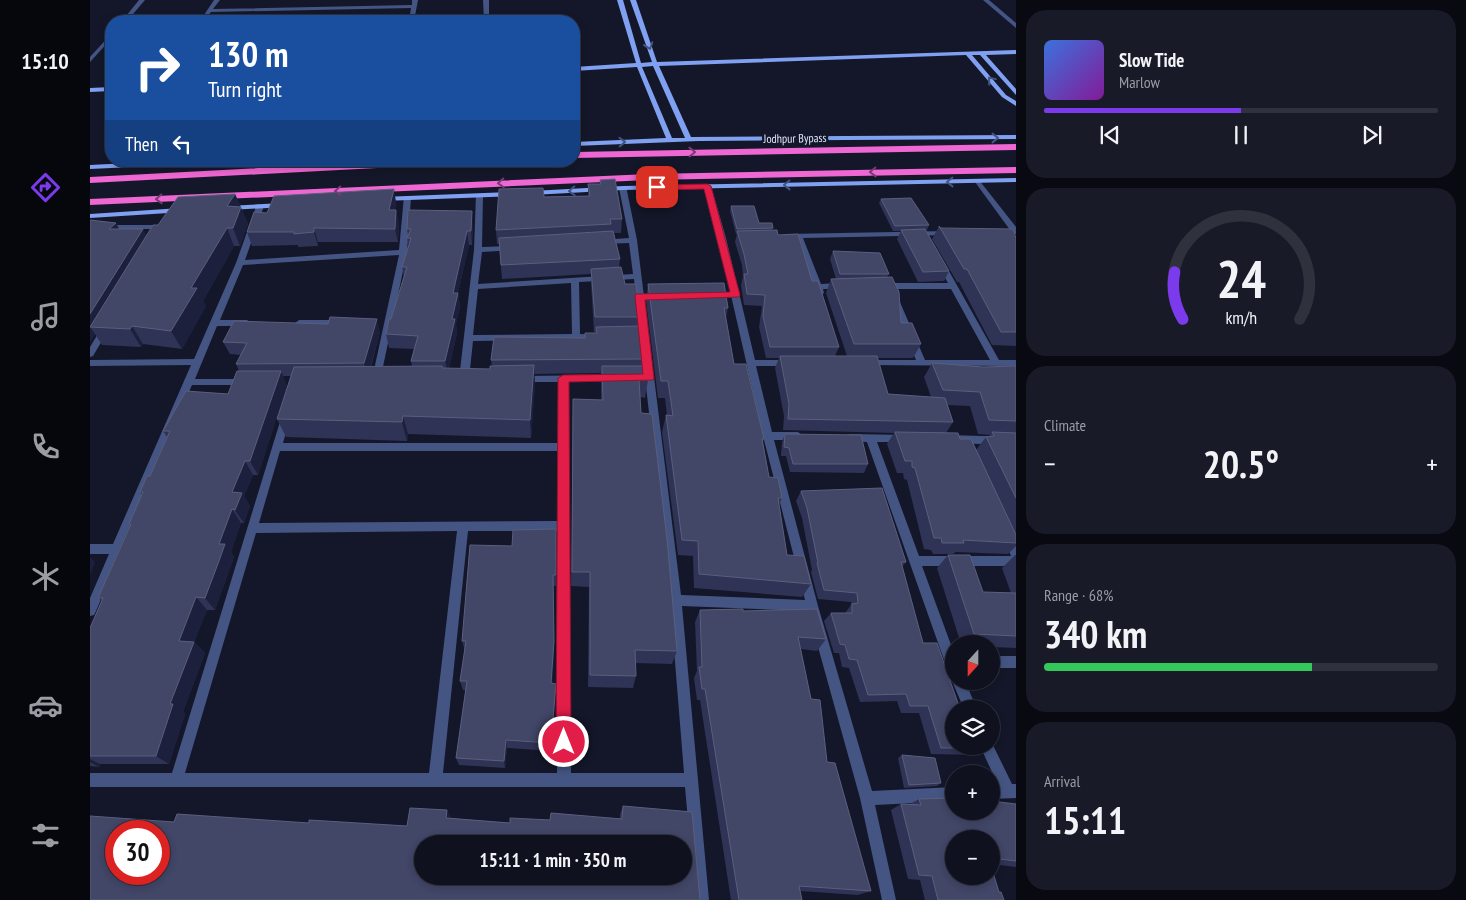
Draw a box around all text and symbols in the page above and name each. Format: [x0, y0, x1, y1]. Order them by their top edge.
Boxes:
text: 130 m [208, 31, 289, 77]
icon: right [125, 35, 190, 100]
one-way arrow [643, 41, 653, 50]
text: 15:10 [21, 47, 69, 75]
text: Slow Tide [1119, 48, 1184, 72]
text: Marlow [1119, 72, 1160, 92]
text: Turn right [208, 75, 282, 103]
one-way arrow [987, 77, 996, 86]
icon: previous [1096, 121, 1124, 149]
icon: pause [1227, 121, 1255, 149]
icon: next [1358, 121, 1386, 149]
icon: left [168, 130, 196, 158]
street label: Jodhpur Bypass [762, 130, 827, 146]
text: Then [125, 132, 158, 156]
one-way arrow [991, 132, 999, 143]
one-way arrow [619, 137, 627, 148]
one-way arrow [689, 147, 697, 157]
pin [636, 166, 678, 208]
one-way arrow [869, 167, 876, 177]
icon: directions [28, 170, 63, 205]
icon: arrive [643, 173, 671, 201]
one-way arrow [946, 176, 954, 187]
one-way arrow [496, 178, 504, 189]
one-way arrow [783, 180, 791, 190]
one-way arrow [334, 185, 342, 196]
one-way arrow [568, 185, 576, 196]
one-way arrow [154, 194, 162, 205]
text: 24 [1216, 245, 1266, 312]
icon: music [28, 299, 63, 334]
text: km/h [1225, 306, 1257, 329]
text: Climate [1044, 415, 1086, 435]
icon: phone [28, 429, 63, 464]
text: 20.5° [1203, 439, 1279, 488]
text: − [1044, 445, 1056, 482]
text: + [1426, 445, 1438, 482]
icon: climate [28, 559, 63, 594]
text: Range · 68% [1044, 585, 1113, 605]
text: 340 km [1044, 609, 1147, 658]
north arrow [945, 635, 1000, 690]
map controls [945, 635, 1000, 885]
icon: car [28, 688, 63, 723]
button: layers [945, 700, 1000, 755]
position arrow [537, 715, 589, 767]
button: + [945, 765, 1000, 820]
text: Arrival [1044, 771, 1080, 791]
text: 15:11 [1044, 795, 1126, 844]
icon: filters [28, 818, 63, 853]
speed limit sign: 30 [105, 820, 170, 885]
button: − [945, 830, 1000, 885]
text: 15:11 · 1 min · 350 m [480, 848, 626, 872]

